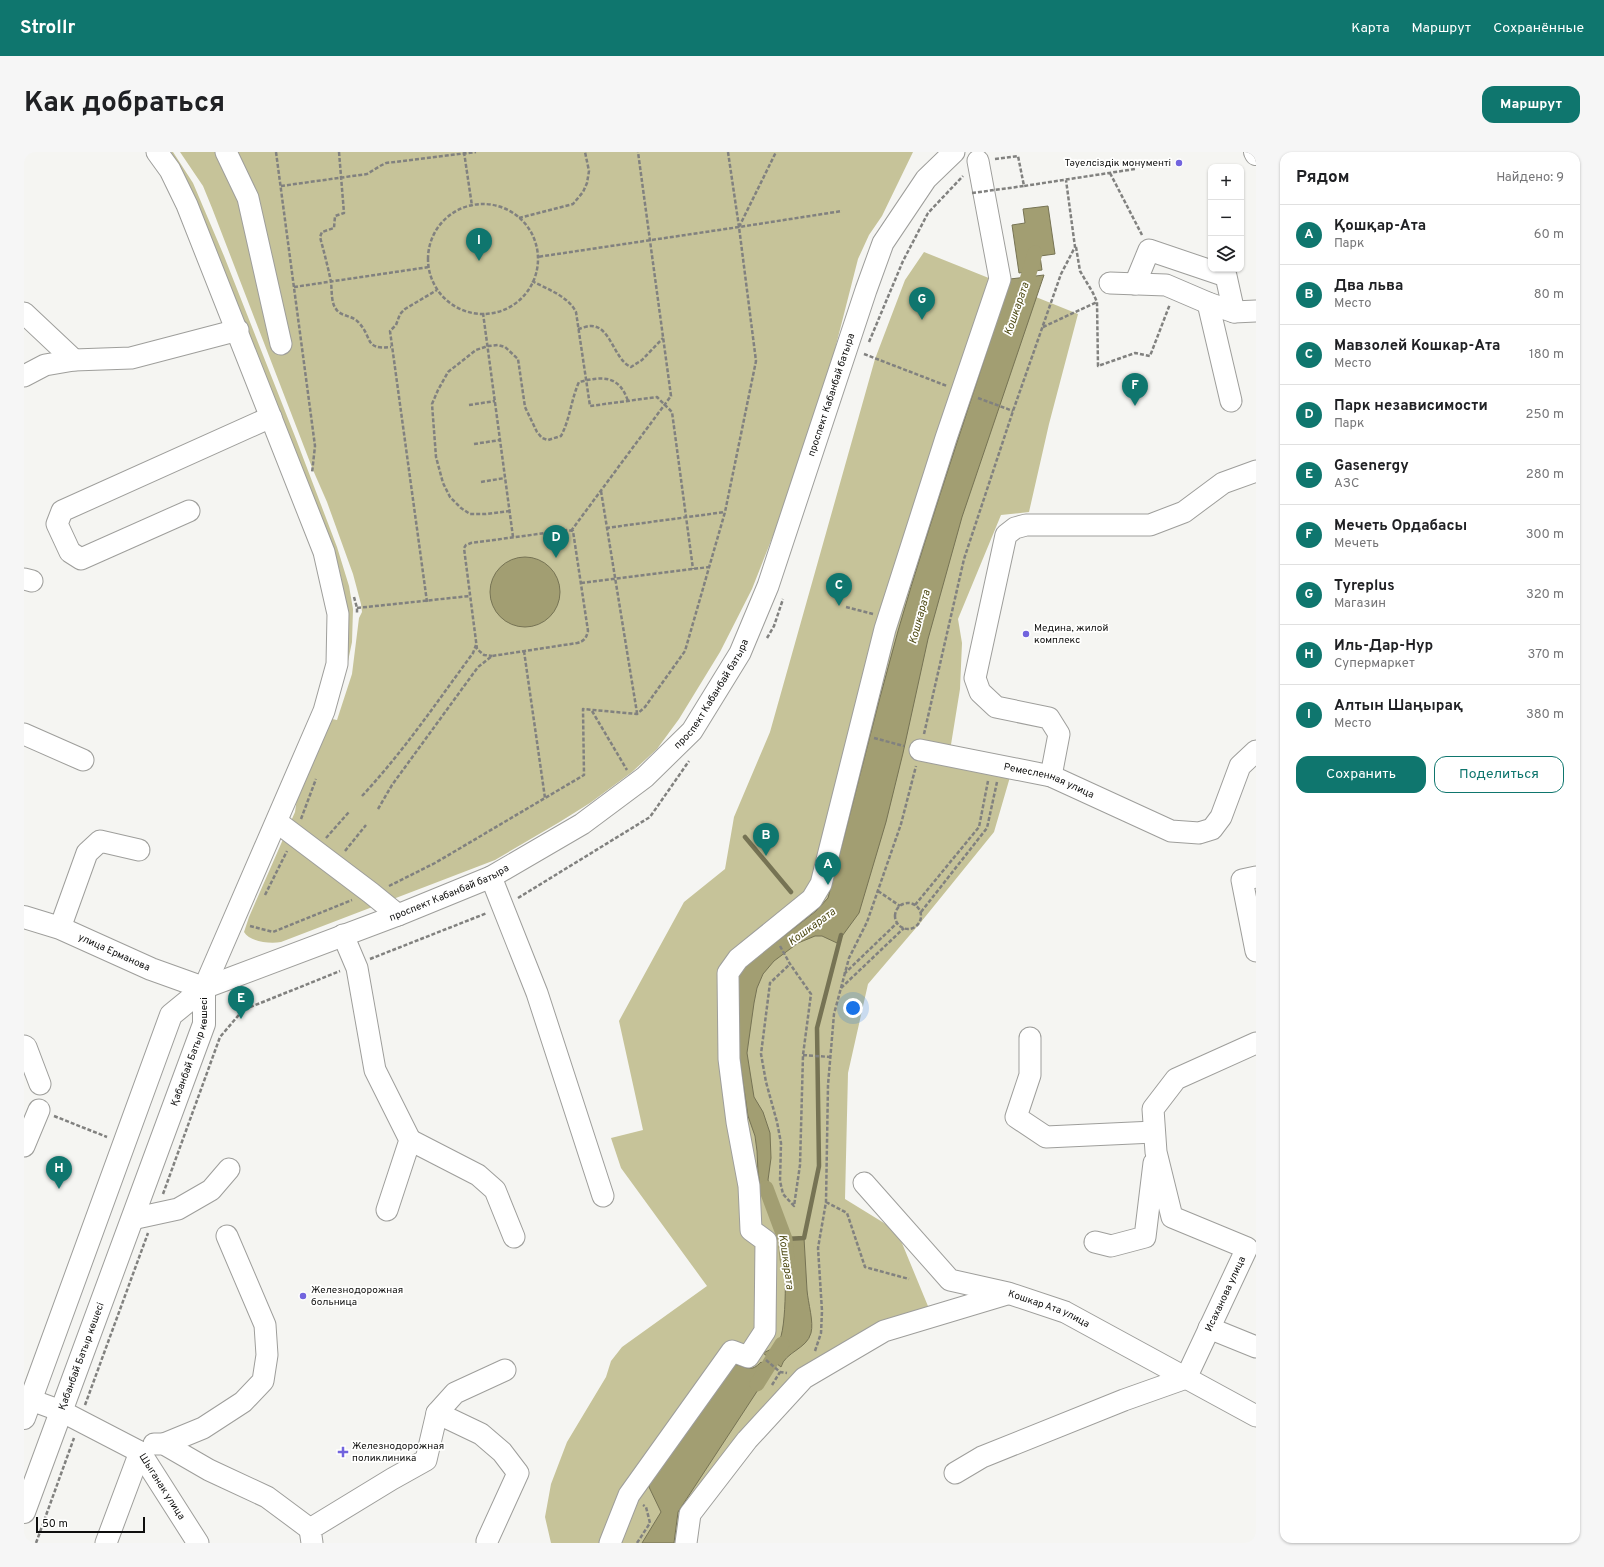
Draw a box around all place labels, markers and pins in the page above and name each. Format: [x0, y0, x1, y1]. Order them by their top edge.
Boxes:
place label: Тәуелсіздік монументі [1065, 157, 1171, 170]
marker: Тәуелсіздік монументі [1174, 158, 1184, 168]
pin: I [466, 228, 492, 261]
pin: G [909, 287, 935, 320]
pin: F [1122, 373, 1148, 406]
pin: D [543, 525, 569, 558]
pin: C [826, 573, 852, 606]
place label: Медина, жилой комплекс [1034, 622, 1108, 647]
marker: Медина, жилой комплекс [1021, 629, 1031, 639]
pin: B [753, 823, 779, 856]
pin: A [815, 852, 841, 885]
pin: E [228, 986, 254, 1019]
pin: H [46, 1156, 72, 1189]
place label: Железнодорожная больница [311, 1284, 403, 1309]
marker: Железнодорожная больница [298, 1291, 308, 1301]
place label: Железнодорожная поликлиника [352, 1440, 444, 1465]
marker: Железнодорожная поликлиника [337, 1446, 349, 1458]

